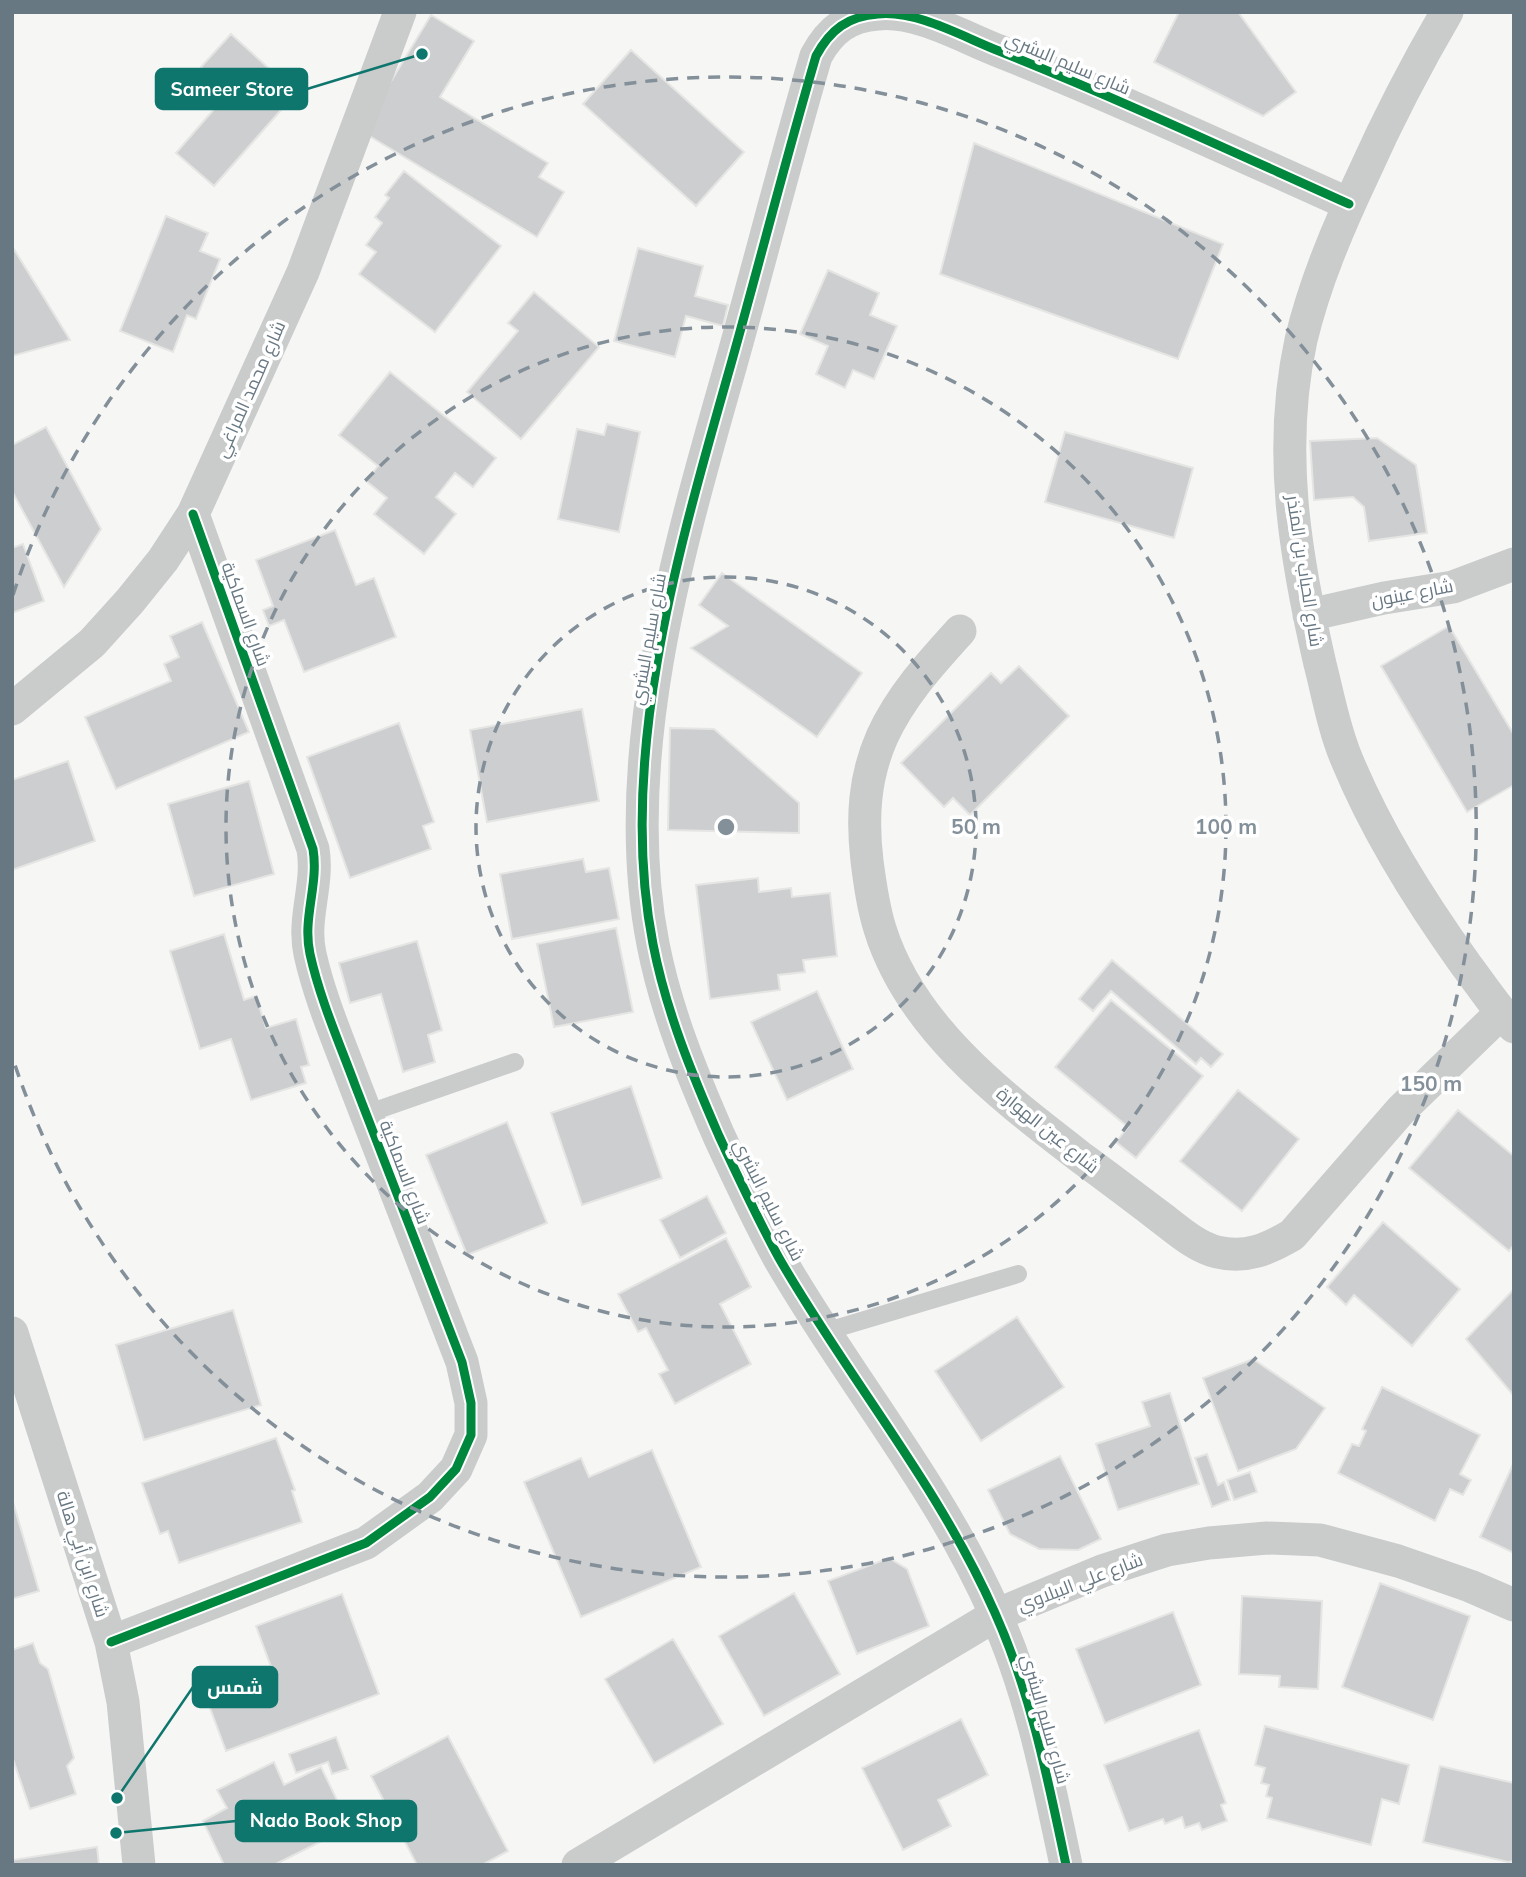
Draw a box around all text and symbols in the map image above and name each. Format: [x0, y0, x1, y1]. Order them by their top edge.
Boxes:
street label: شارع سليم البشري [1001, 26, 1134, 102]
callout: Sameer Store [156, 69, 307, 109]
text: Sameer Store [171, 77, 293, 101]
street label: شارع محمد المراغي [210, 317, 293, 462]
street label: شارع الحباب بن المنذر [1280, 492, 1328, 649]
street label: شارع السماكية [216, 559, 275, 670]
street label: شارع سليم البشري [625, 571, 674, 707]
street label: شارع عينون [1369, 574, 1455, 613]
text: 50 m [951, 813, 1001, 839]
text: 100 m [1195, 813, 1257, 839]
centre of rings [714, 815, 738, 839]
text: 150 m [1400, 1070, 1462, 1096]
street label: شارع عين الهوارة [992, 1082, 1104, 1179]
street label: شارع السماكية [374, 1117, 435, 1227]
street label: شارع سليم البشري [726, 1135, 810, 1266]
street label: شارع ابن أبي هالة [49, 1488, 114, 1621]
street label: شارع علي الببلاوي [1014, 1548, 1147, 1619]
street label: شارع سليم البشري [1014, 1652, 1075, 1787]
callout: شمس [193, 1667, 277, 1707]
text: شمس [207, 1675, 263, 1699]
callout: Nado Book Shop [236, 1801, 416, 1841]
text: Nado Book Shop [250, 1808, 402, 1832]

